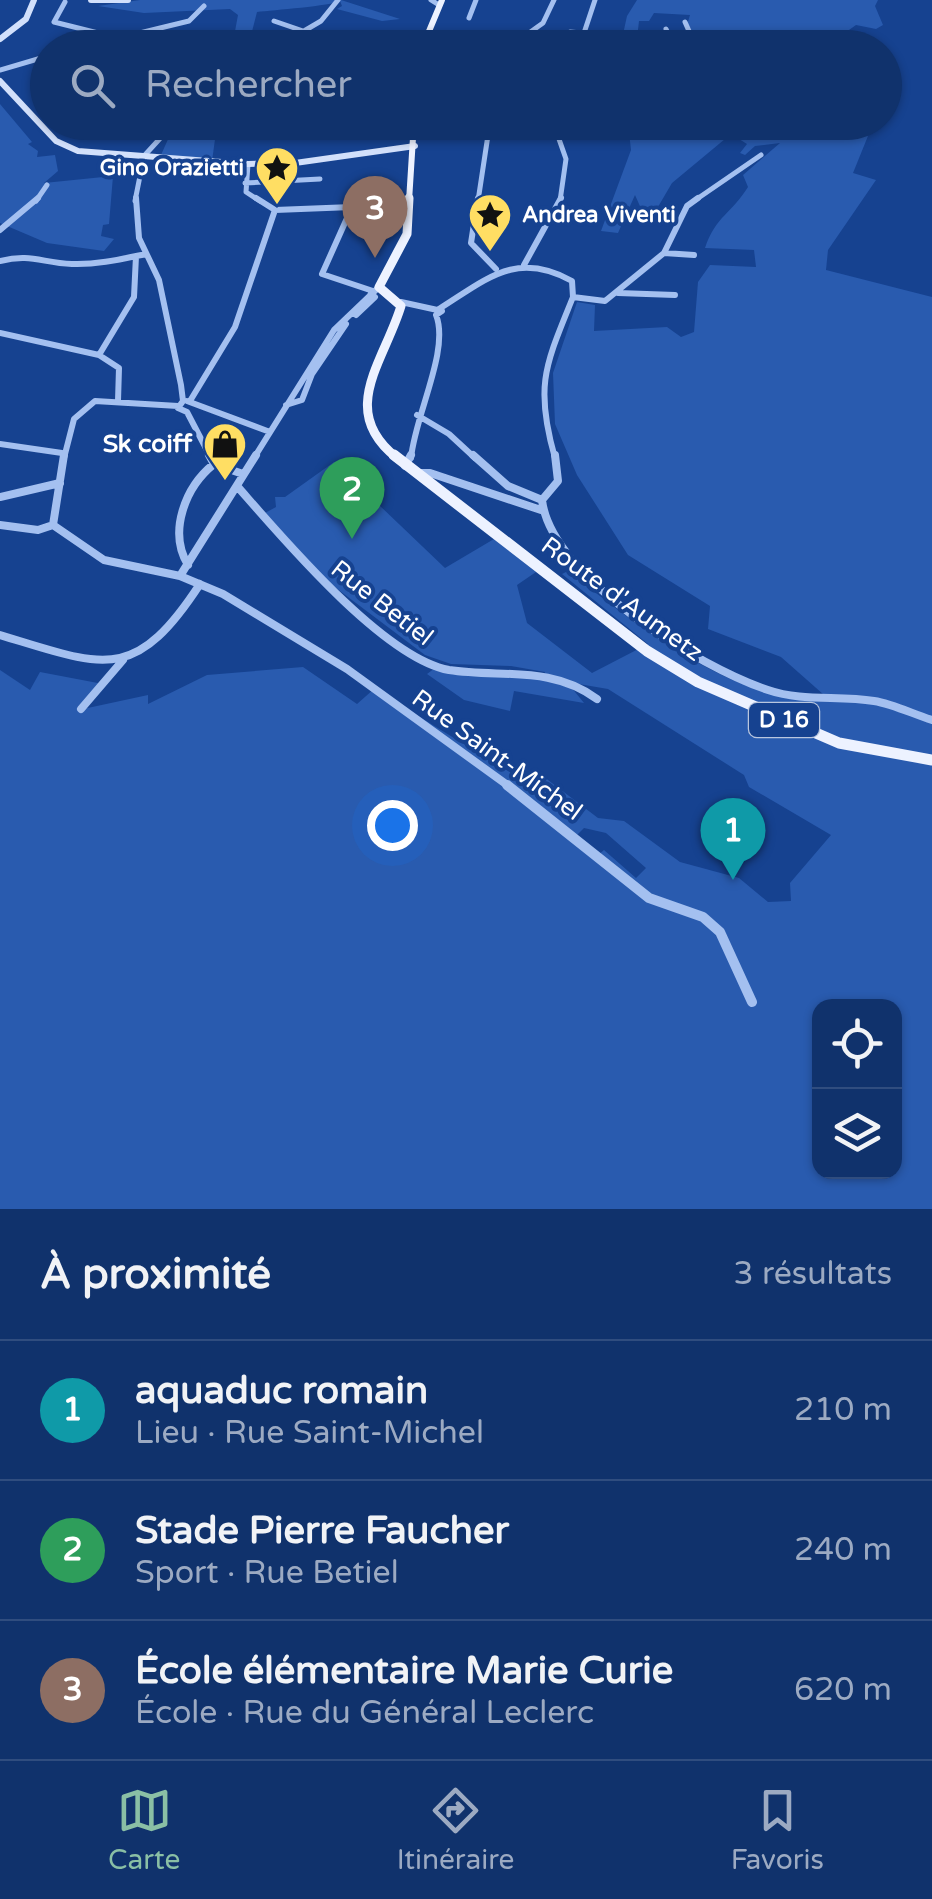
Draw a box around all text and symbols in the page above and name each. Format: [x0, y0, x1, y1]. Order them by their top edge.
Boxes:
search box [30, 30, 902, 140]
icon: search [65, 58, 120, 113]
text: Rechercher [145, 62, 352, 108]
place icon: Gino Orazietti [254, 145, 300, 206]
place label: Gino Orazietti [100, 155, 244, 181]
pin: 3 [342, 176, 408, 258]
place icon: Andrea Viventi [467, 192, 513, 253]
place label: Andrea Viventi [522, 202, 676, 228]
shop icon: Sk coiff [202, 421, 248, 482]
place label: Sk coiff [103, 429, 193, 459]
pin: 2 [320, 456, 384, 539]
street label: Route d'Aumetz [535, 530, 709, 668]
street label: Rue Betiel [325, 554, 439, 652]
street label: Rue Saint-Michel [406, 683, 588, 827]
road number: D 16 [749, 703, 819, 737]
pin: 1 [700, 798, 766, 880]
your location [367, 800, 418, 851]
map controls [812, 999, 902, 1179]
button: locate [812, 999, 902, 1089]
button: layers [812, 1089, 902, 1179]
text: À proximité [40, 1249, 271, 1300]
text: 3 résultats [733, 1255, 892, 1293]
text: aquaduc romain [135, 1368, 428, 1414]
text: 1 [62, 1391, 83, 1429]
text: 210 m [794, 1391, 892, 1429]
text: Lieu · Rue Saint-Michel [135, 1414, 484, 1452]
text: Stade Pierre Faucher [135, 1508, 509, 1554]
text: 2 [62, 1531, 83, 1569]
text: 240 m [794, 1531, 892, 1569]
text: Sport · Rue Betiel [135, 1554, 399, 1592]
text: École élémentaire Marie Curie [135, 1648, 673, 1694]
text: 3 [62, 1671, 83, 1709]
text: 620 m [794, 1671, 892, 1709]
text: École · Rue du Général Leclerc [135, 1694, 594, 1732]
tab: Carte [108, 1783, 180, 1877]
tab: Itinéraire [397, 1783, 514, 1877]
tab: Favoris [731, 1783, 824, 1877]

